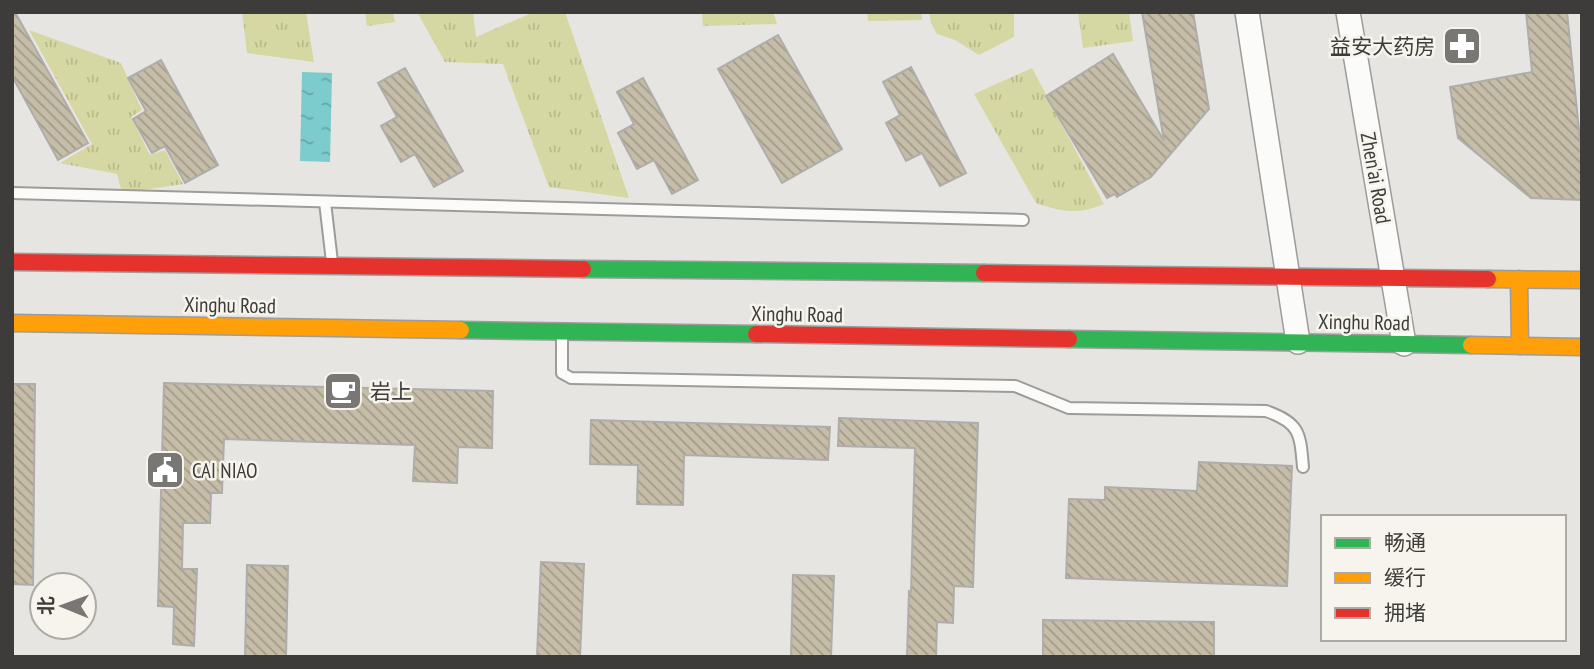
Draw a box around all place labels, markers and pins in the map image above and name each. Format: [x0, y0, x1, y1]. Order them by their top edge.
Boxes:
pharmacy icon: 益安大药房 [1441, 25, 1483, 67]
place label: 益安大药房 [1330, 33, 1435, 60]
cafe icon: 岩上 [322, 370, 364, 412]
place label: 岩上 [370, 378, 412, 405]
public building icon: CAI NIAO [144, 449, 186, 491]
place label: CAI NIAO [192, 457, 258, 484]

